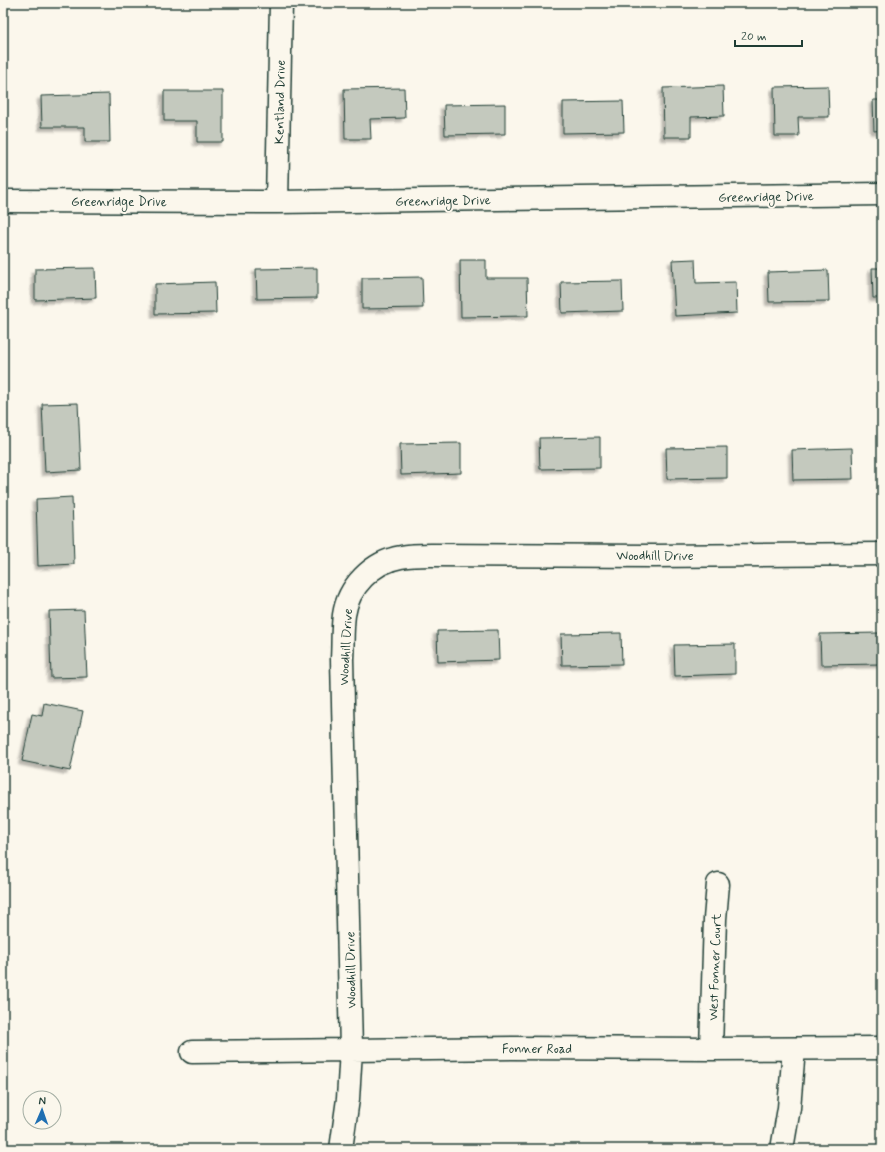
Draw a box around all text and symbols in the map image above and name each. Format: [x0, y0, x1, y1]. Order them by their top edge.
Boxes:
scale bar [735, 22, 802, 48]
text: 20 m [741, 29, 767, 45]
street label: Kentland Drive [271, 59, 290, 144]
street label: Greenridge Drive [718, 188, 814, 208]
street label: Greenridge Drive [395, 192, 491, 212]
street label: Greenridge Drive [71, 194, 167, 212]
street label: Woodhill Drive [616, 548, 694, 565]
street label: Woodhill Drive [336, 608, 357, 686]
street label: West Fonner Court [705, 913, 726, 1021]
street label: Woodhill Drive [342, 931, 361, 1009]
street label: Fonner Road [502, 1041, 572, 1058]
north arrow [22, 1090, 62, 1130]
text: N [38, 1094, 46, 1108]

